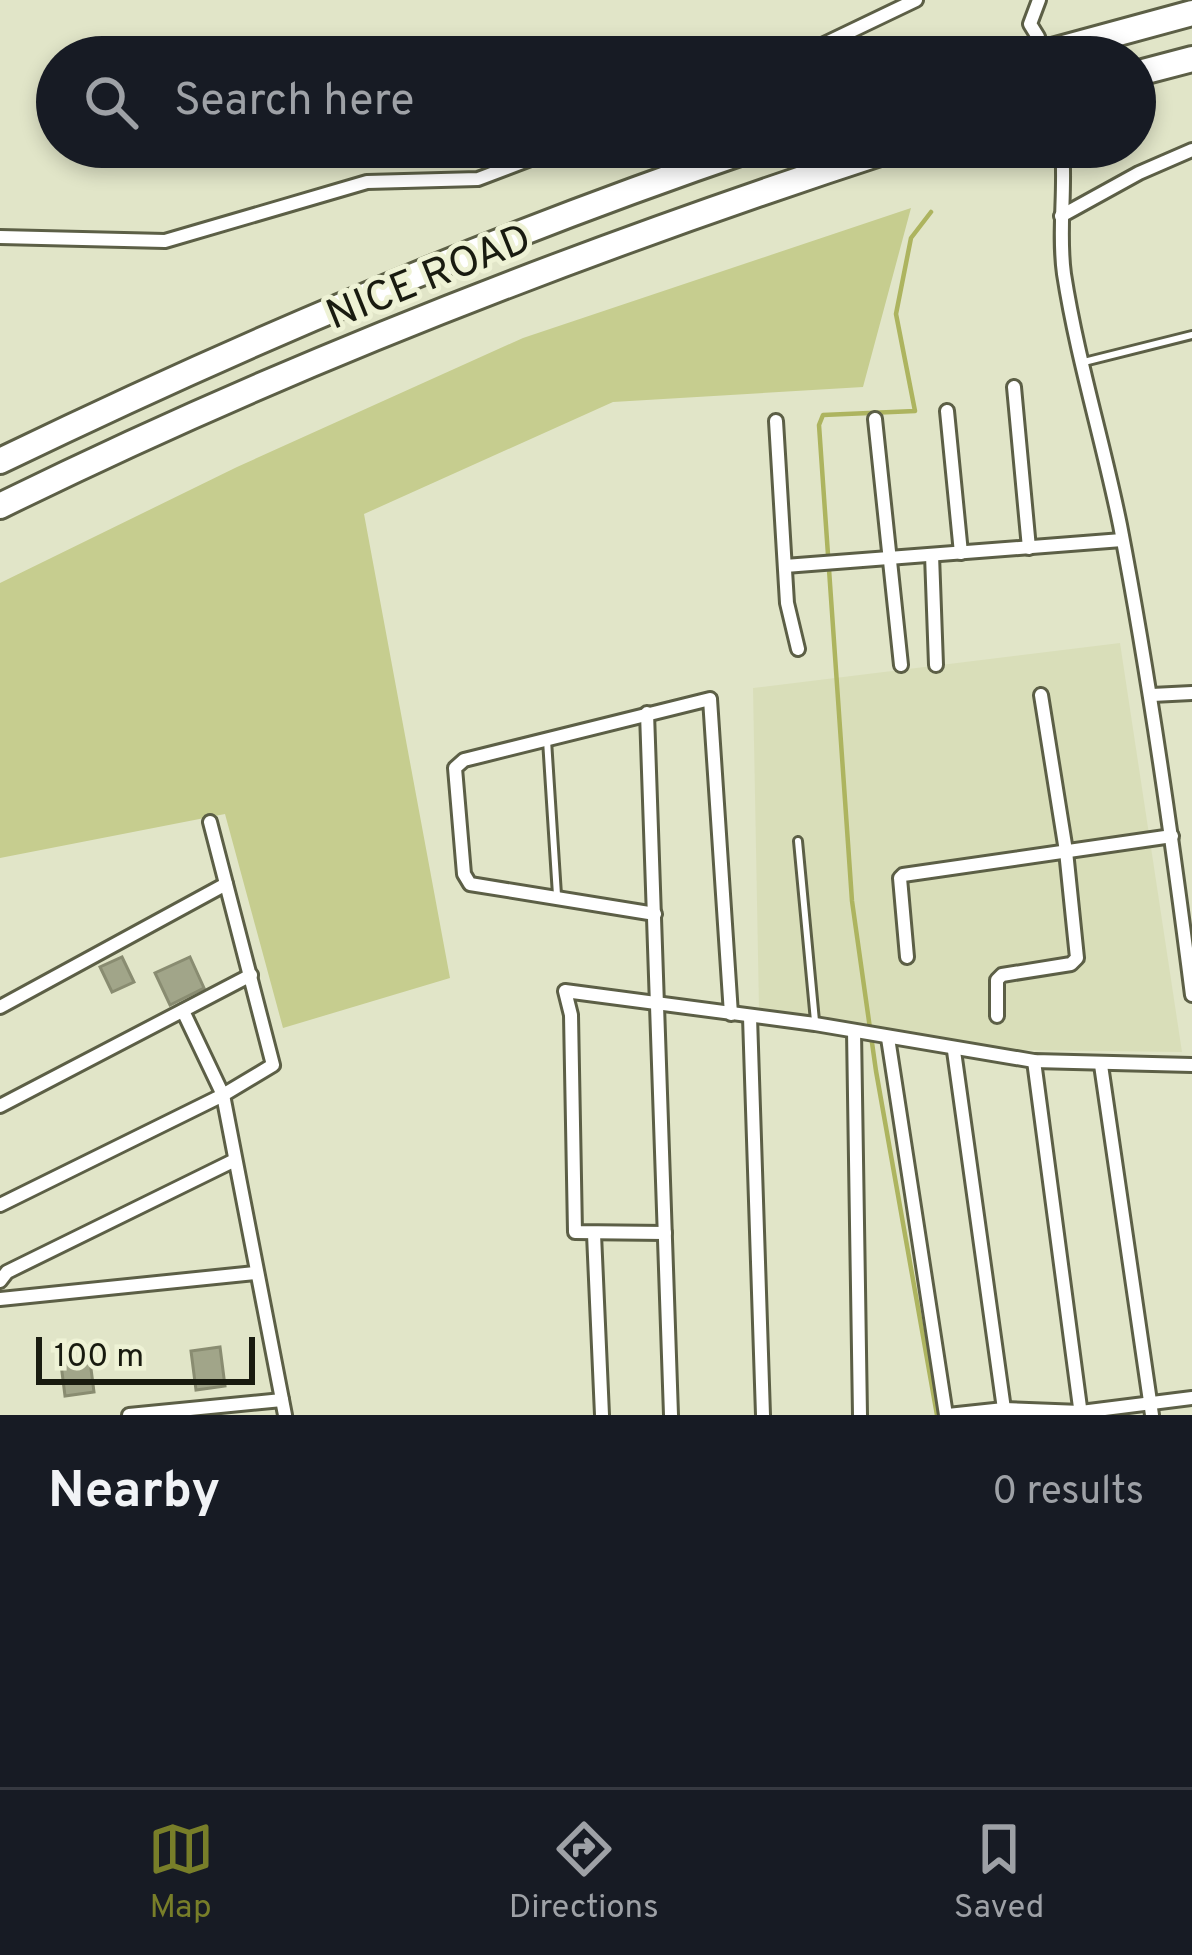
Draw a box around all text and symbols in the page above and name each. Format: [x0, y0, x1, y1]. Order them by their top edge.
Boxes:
search box [36, 36, 1156, 168]
icon: search [78, 69, 144, 135]
text: Search here [174, 74, 414, 131]
street label: NICE ROAD [319, 214, 540, 344]
scale bar [36, 1331, 255, 1384]
text: 100 m [54, 1337, 144, 1379]
text: Nearby [48, 1461, 220, 1526]
text: 0 results [992, 1469, 1144, 1518]
tab: Map [148, 1816, 214, 1930]
tab: Directions [509, 1816, 659, 1930]
tab: Saved [954, 1816, 1044, 1930]

